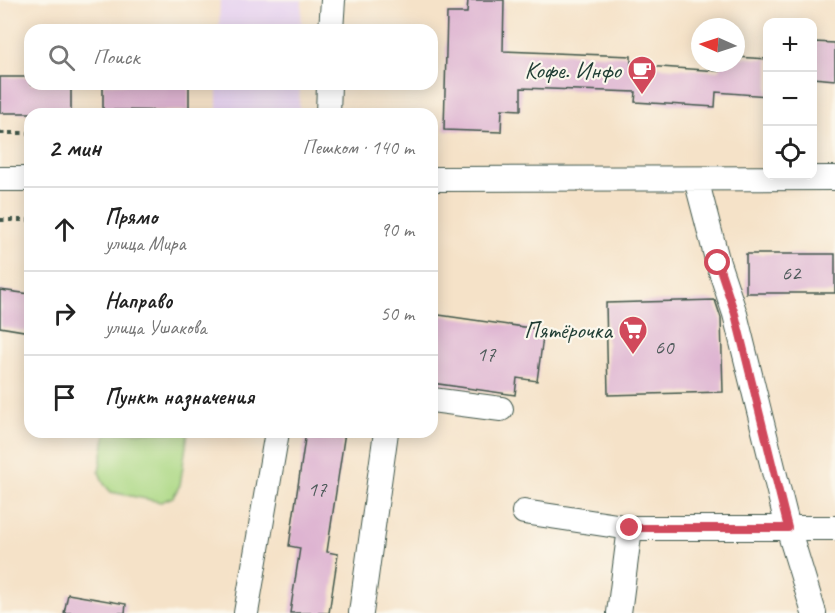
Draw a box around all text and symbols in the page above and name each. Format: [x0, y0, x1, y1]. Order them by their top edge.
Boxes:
north arrow [691, 18, 745, 72]
map controls [763, 18, 817, 180]
button: + [763, 18, 817, 72]
search box [24, 24, 438, 90]
icon: search [45, 41, 78, 74]
text: Поиск [93, 43, 139, 71]
cafe icon: Кофе. Инфо [626, 54, 658, 96]
place label: Кофе. Инфо [524, 55, 623, 85]
button: − [763, 72, 817, 126]
button: locate [763, 126, 817, 180]
text: 2 мин [48, 131, 101, 164]
text: Пешком · 140 m [302, 135, 414, 160]
text: Прямо [105, 203, 157, 231]
icon: ahead [48, 213, 81, 246]
text: 90 m [380, 217, 414, 242]
text: улица Мира [105, 231, 185, 256]
route start [704, 249, 730, 275]
house number: 62 [782, 260, 802, 286]
text: Направо [105, 287, 172, 315]
icon: right [48, 297, 81, 330]
text: 50 m [380, 301, 414, 326]
supermarket icon: Пятёрочка [617, 314, 649, 356]
text: улица Ушакова [105, 315, 207, 340]
place label: Пятёрочка [524, 315, 613, 345]
house number: 60 [655, 334, 675, 360]
house number: 17 [477, 341, 497, 367]
icon: arrive [48, 381, 81, 414]
text: Пункт назначения [105, 383, 254, 411]
house number: 17 [308, 476, 328, 502]
route end [616, 514, 642, 540]

